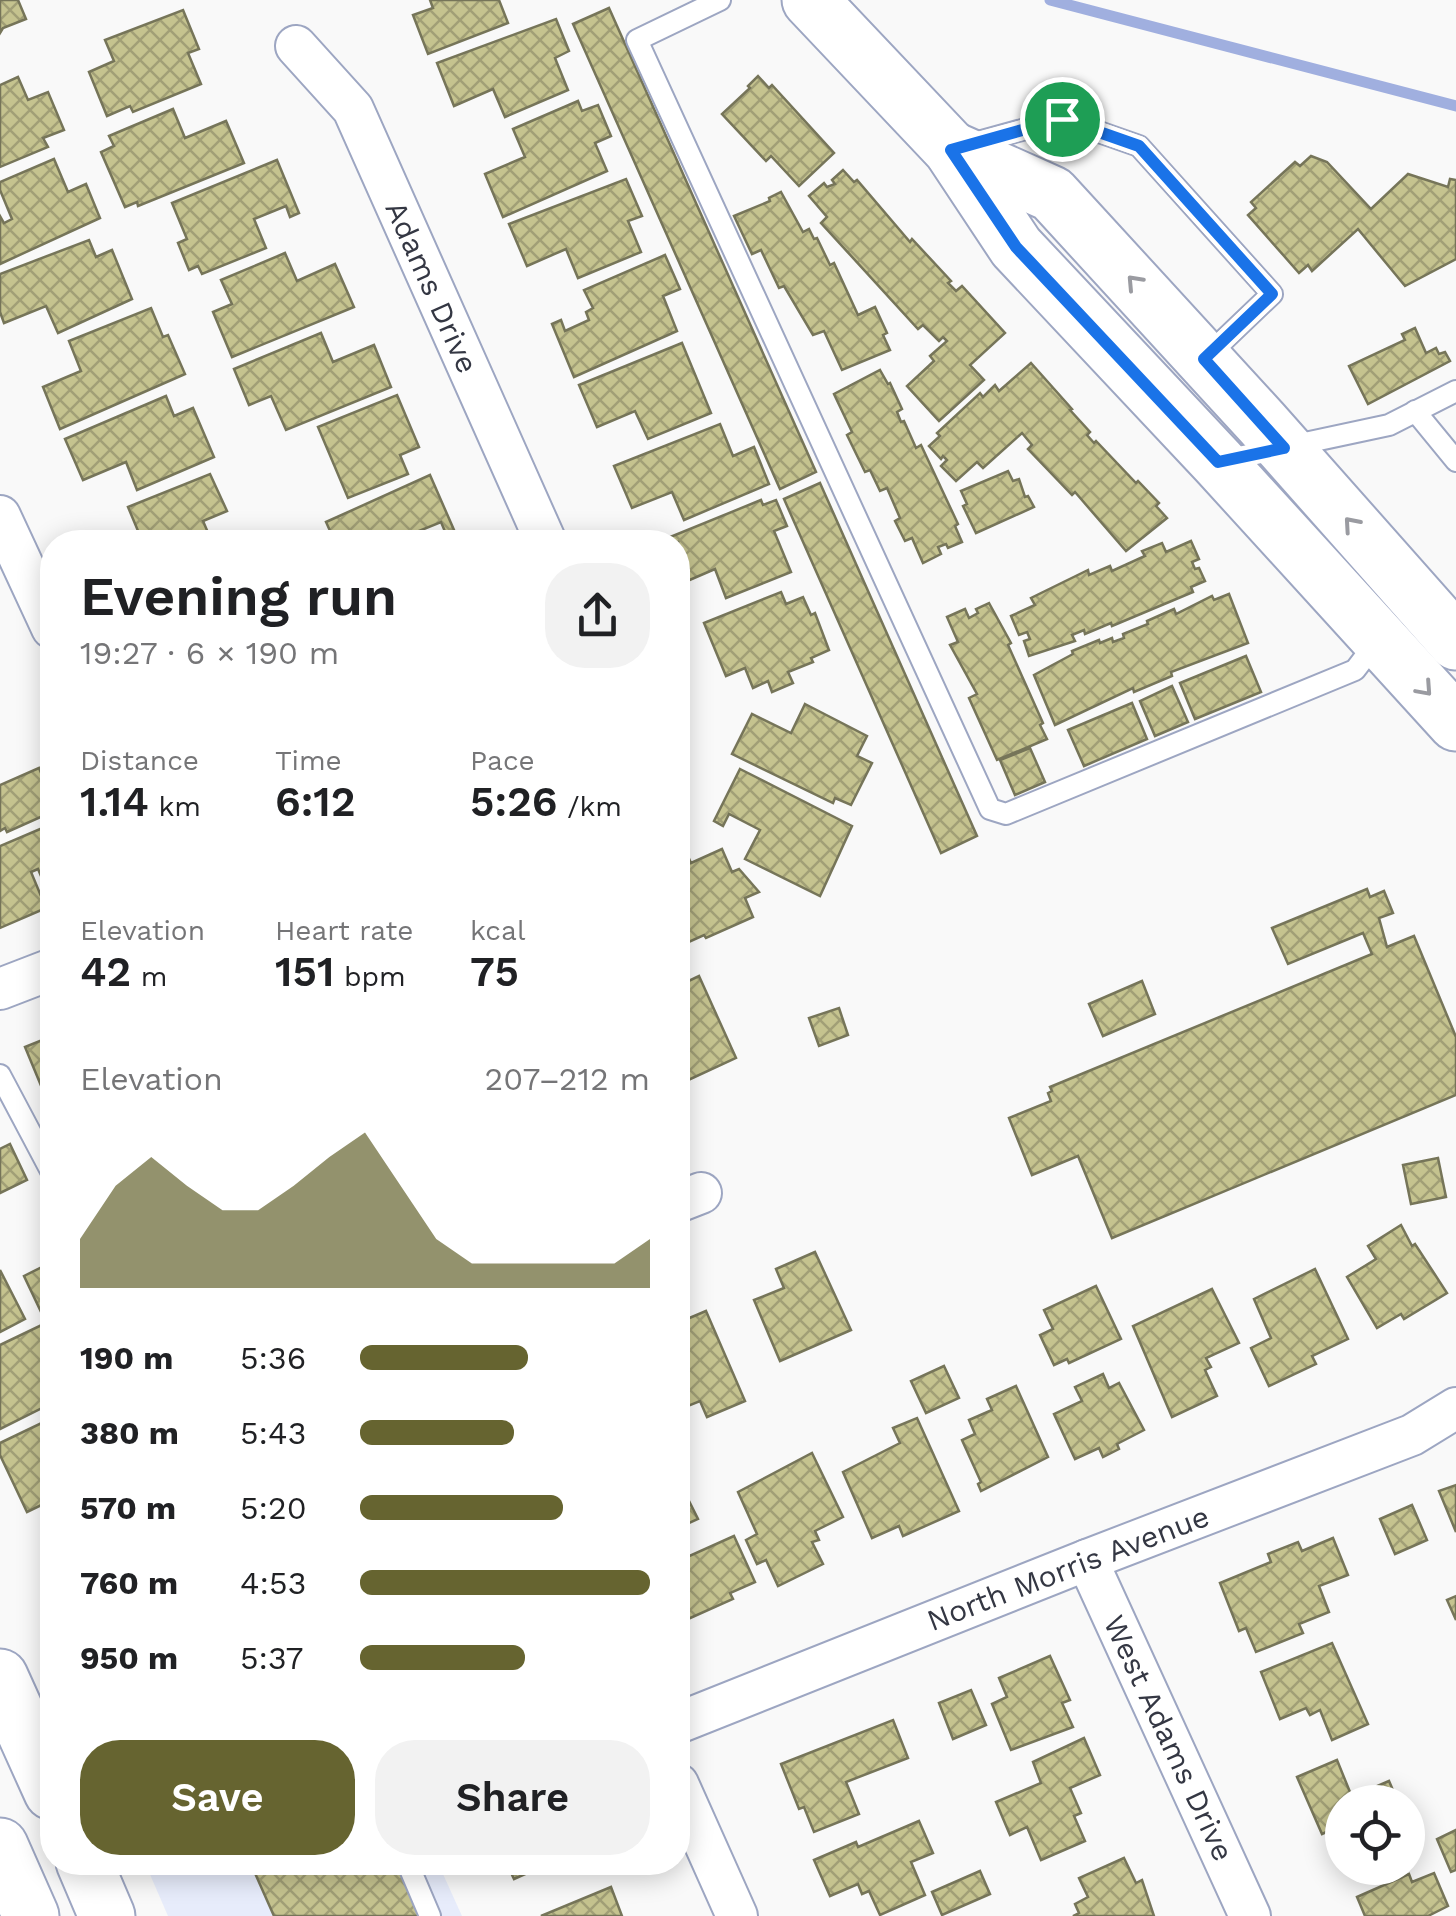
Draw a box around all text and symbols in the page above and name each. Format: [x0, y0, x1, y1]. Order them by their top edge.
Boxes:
pin [1020, 77, 1105, 162]
icon: arrive [1035, 92, 1090, 147]
street label: Adams Drive [378, 196, 486, 378]
one-way arrow [1128, 275, 1146, 294]
one-way arrow [1345, 517, 1363, 536]
button: share [545, 563, 650, 668]
text: Evening run [80, 564, 397, 628]
text: 19:27 · 6 × 190 m [80, 634, 339, 672]
one-way arrow [1414, 677, 1432, 696]
text: Distance [80, 744, 199, 777]
text: Time [275, 744, 342, 777]
text: Pace [470, 744, 535, 777]
text: 1.14 [80, 777, 149, 826]
text: 6:12 [275, 777, 356, 826]
text: 5:26 [470, 777, 558, 826]
text: km [149, 790, 201, 823]
text: /km [558, 790, 622, 823]
text: Elevation [80, 914, 205, 947]
text: Heart rate [275, 914, 413, 947]
text: kcal [470, 914, 525, 947]
text: 42 [80, 947, 131, 996]
text: 151 [275, 947, 334, 996]
text: 75 [470, 947, 519, 996]
text: m [131, 960, 167, 993]
text: bpm [334, 960, 406, 993]
text: Elevation [80, 1060, 223, 1098]
text: 207–212 m [485, 1060, 650, 1098]
text: 190 m [80, 1339, 173, 1377]
text: 5:36 [240, 1339, 306, 1377]
text: 380 m [80, 1414, 179, 1452]
text: 5:43 [240, 1414, 306, 1452]
text: 570 m [80, 1489, 176, 1527]
text: 5:20 [240, 1489, 307, 1527]
street label: North Morris Avenue [922, 1498, 1214, 1638]
text: 760 m [80, 1564, 178, 1602]
text: 4:53 [240, 1564, 306, 1602]
street label: West Adams Drive [1097, 1610, 1241, 1866]
text: 950 m [80, 1639, 178, 1677]
text: 5:37 [240, 1639, 303, 1677]
button: Save [80, 1740, 355, 1855]
button: Share [375, 1740, 650, 1855]
map controls [1325, 1785, 1425, 1885]
button: locate [1325, 1785, 1425, 1885]

